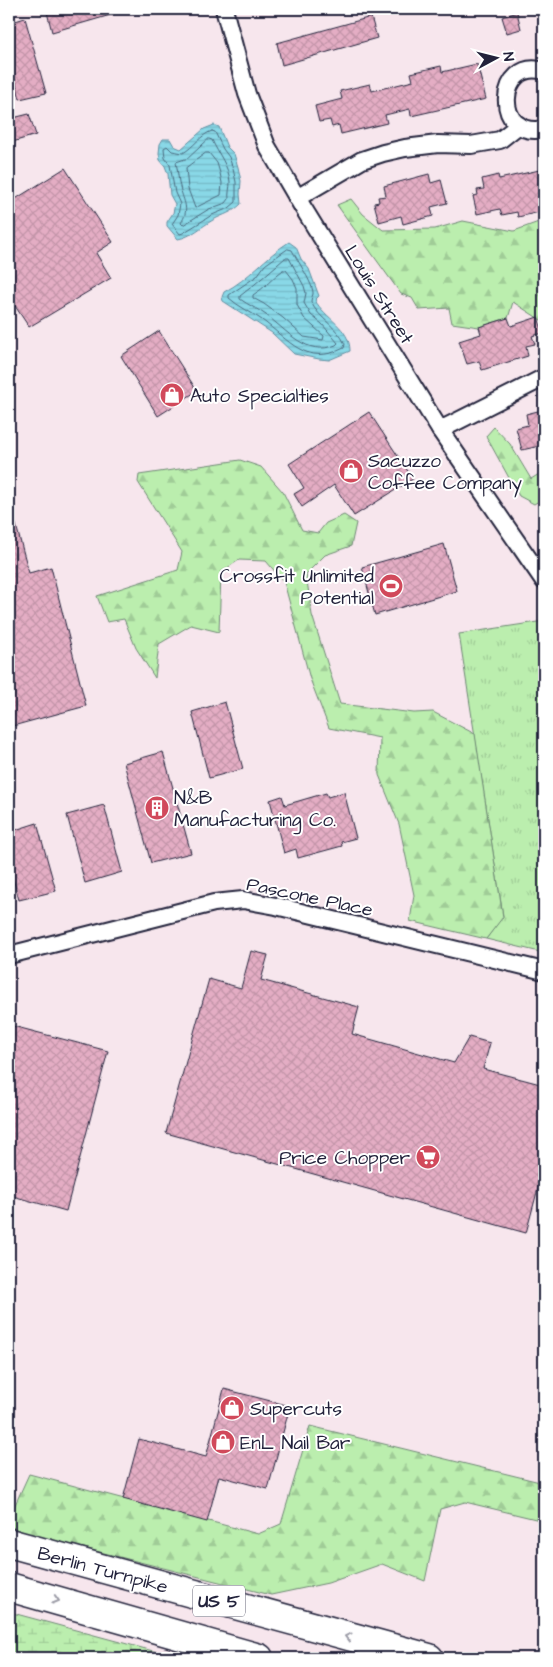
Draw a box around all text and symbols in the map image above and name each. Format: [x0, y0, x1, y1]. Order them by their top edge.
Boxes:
north arrow [470, 32, 520, 82]
text: N [497, 51, 518, 62]
street label: Louis Street [338, 240, 420, 350]
shop icon: Auto Specialties [159, 382, 185, 408]
place label: Auto Specialties [190, 383, 329, 410]
place label: Sacuzzo Coffee Company [368, 448, 523, 498]
shop icon: Sacuzzo Coffee Company [338, 458, 364, 484]
place label: Crossfit Unlimited Potential [219, 563, 374, 612]
sports icon: Crossfit Unlimited Potential [378, 573, 404, 599]
place label: N&B Manufacturing Co. [174, 785, 336, 835]
building icon: N&B Manufacturing Co. [144, 795, 170, 821]
street label: Pascone Place [244, 871, 375, 924]
supermarket icon: Price Chopper [415, 1144, 441, 1170]
place label: Price Chopper [279, 1145, 411, 1172]
shop icon: Supercuts [219, 1395, 245, 1421]
place label: Supercuts [250, 1396, 342, 1423]
shop icon: EnL Nail Bar [210, 1429, 236, 1455]
place label: EnL Nail Bar [240, 1430, 351, 1457]
street label: Berlin Turnpike [34, 1540, 171, 1601]
road number: US 5 [193, 1585, 245, 1616]
one-way arrow [51, 1594, 60, 1605]
one-way arrow [344, 1632, 352, 1642]

